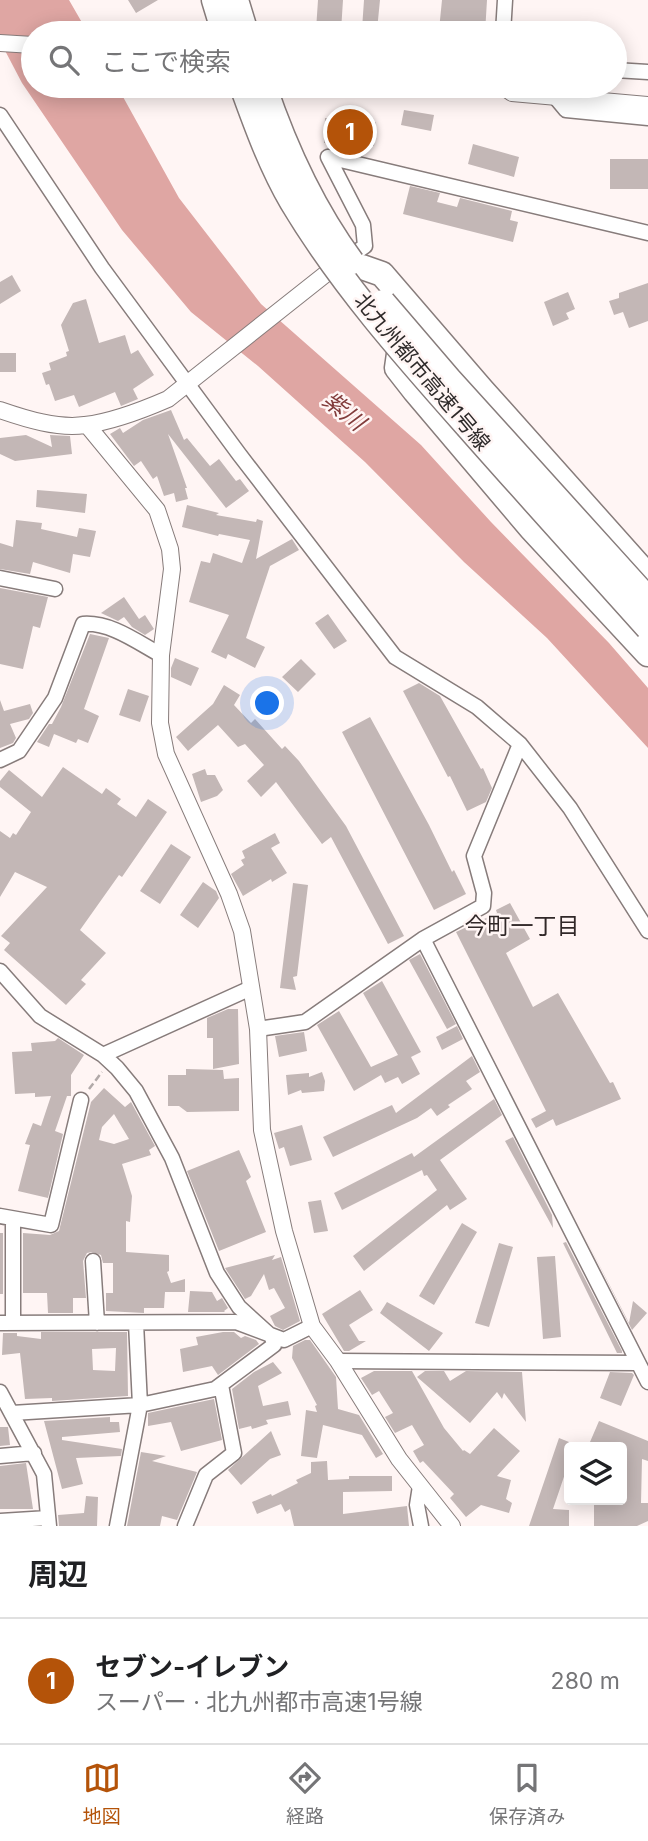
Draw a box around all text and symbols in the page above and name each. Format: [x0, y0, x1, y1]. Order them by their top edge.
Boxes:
search box [21, 21, 627, 98]
icon: search [45, 41, 83, 79]
text: ここで検索 [101, 46, 231, 77]
pin: 1 [327, 106, 373, 158]
street label: 北九州都市高速1号線 [349, 288, 495, 455]
water label: 紫川 [317, 386, 373, 438]
your location [250, 686, 284, 720]
district label: 今町一丁目 [465, 912, 580, 940]
map controls [564, 1442, 627, 1505]
button: layers [564, 1442, 627, 1505]
text: 周辺 [28, 1556, 88, 1592]
text: セブン-イレブン [95, 1651, 289, 1682]
text: 1 [46, 1667, 56, 1695]
text: 280 m [551, 1667, 620, 1695]
text: スーパー · 北九州都市高速1号線 [95, 1688, 423, 1716]
tab: 地図 [83, 1759, 121, 1828]
tab: 経路 [286, 1759, 324, 1828]
tab: 保存済み [489, 1759, 565, 1828]

